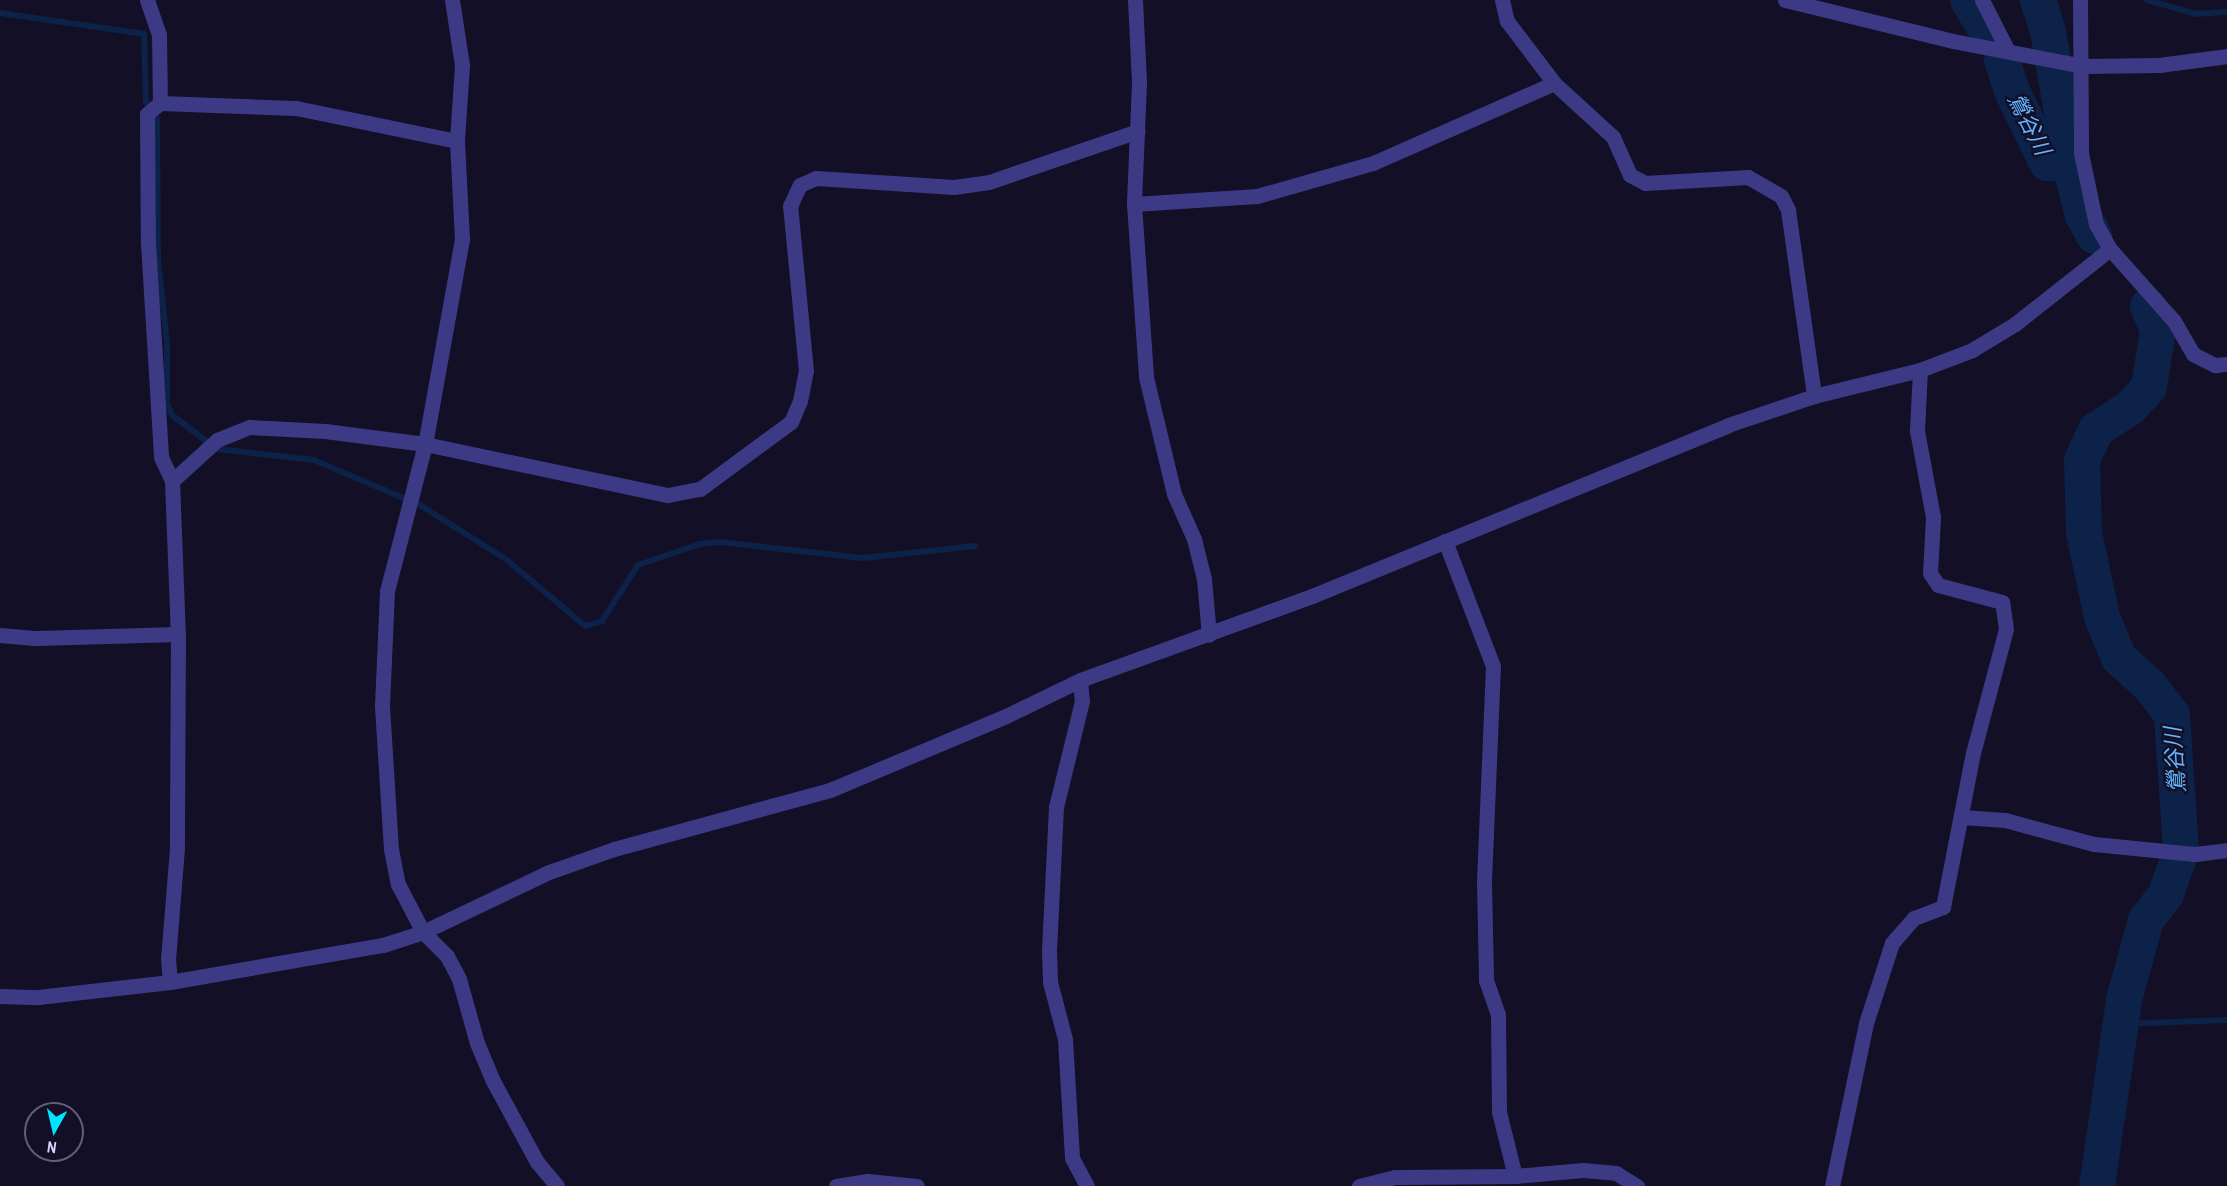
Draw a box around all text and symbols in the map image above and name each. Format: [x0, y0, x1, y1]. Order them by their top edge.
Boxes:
water label: 鶯谷川 [2002, 89, 2056, 159]
water label: 鶯谷川 [2160, 726, 2190, 794]
north arrow [24, 1102, 84, 1162]
text: N [46, 1136, 58, 1159]

